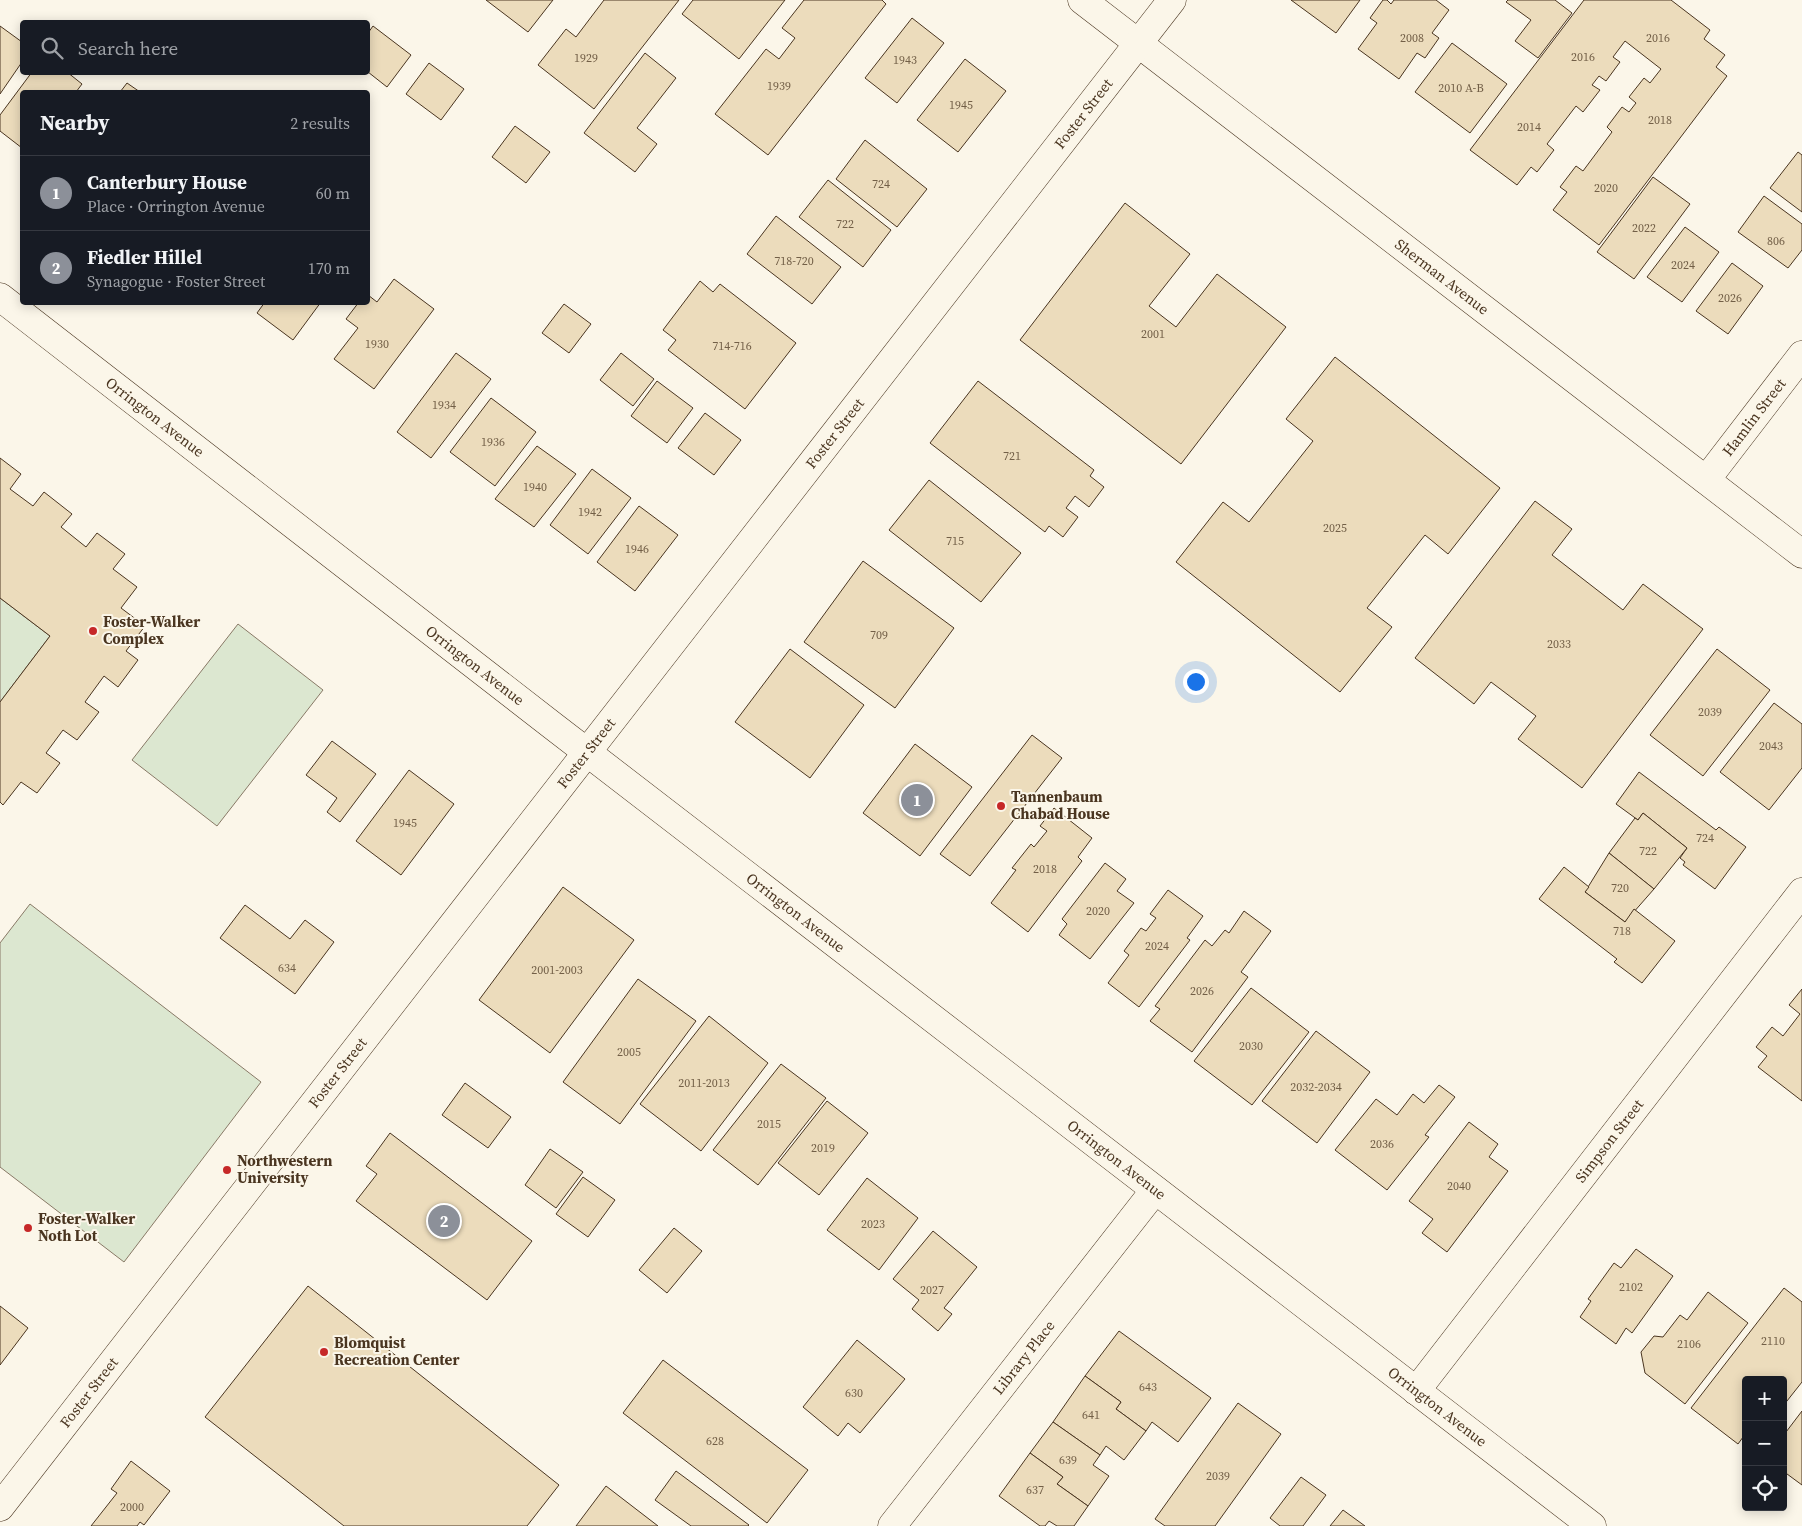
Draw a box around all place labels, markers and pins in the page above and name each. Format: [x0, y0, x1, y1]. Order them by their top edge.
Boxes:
place label: Foster-Walker Complex [103, 611, 200, 649]
marker: Foster-Walker Complex [87, 625, 99, 637]
pin: 1 [901, 781, 933, 819]
place label: Tannenbaum Chabad House [1011, 786, 1110, 824]
marker: Tannenbaum Chabad House [995, 800, 1007, 812]
place label: Northwestern University [237, 1150, 332, 1188]
marker: Northwestern University [221, 1164, 233, 1176]
pin: 2 [428, 1202, 460, 1240]
place label: Foster-Walker Noth Lot [38, 1208, 135, 1246]
marker: Foster-Walker Noth Lot [22, 1222, 34, 1234]
place label: Blomquist Recreation Center [334, 1332, 459, 1370]
marker: Blomquist Recreation Center [318, 1346, 330, 1358]

